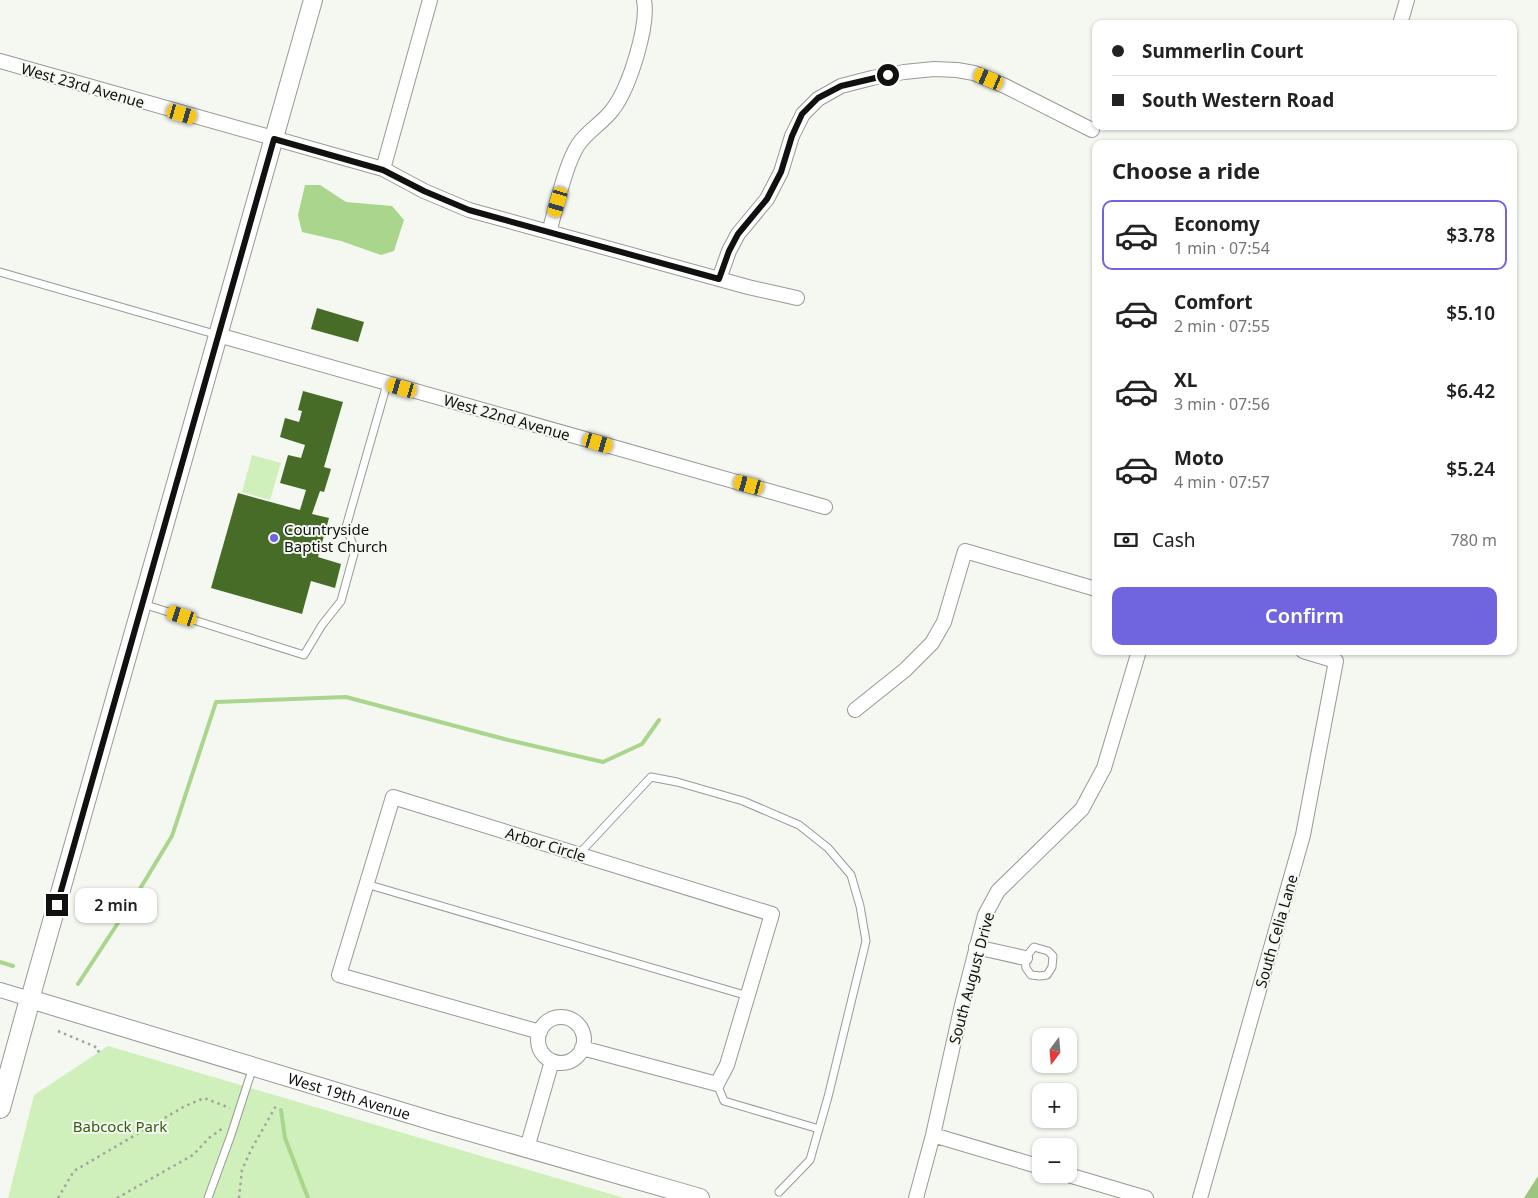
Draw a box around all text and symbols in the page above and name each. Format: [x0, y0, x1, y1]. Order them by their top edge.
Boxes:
text: Summerlin Court [1142, 38, 1304, 64]
street label: West 23rd Avenue [19, 58, 147, 112]
route start [877, 64, 899, 86]
car [972, 66, 1005, 92]
text: South Western Road [1142, 87, 1334, 113]
car [165, 103, 198, 125]
text: Choose a ride [1112, 155, 1260, 185]
car [546, 185, 569, 219]
text: Economy [1174, 211, 1260, 237]
icon: car [1114, 213, 1159, 258]
text: $3.78 [1446, 222, 1495, 248]
text: 1 min · 07:54 [1174, 237, 1270, 259]
text: Comfort [1174, 289, 1253, 315]
icon: car [1114, 291, 1159, 336]
text: $5.10 [1446, 300, 1495, 326]
text: 2 min · 07:55 [1174, 315, 1270, 337]
text: XL [1174, 367, 1197, 393]
icon: car [1114, 369, 1159, 414]
car [385, 377, 418, 399]
text: $6.42 [1446, 378, 1495, 404]
street label: West 22nd Avenue [441, 389, 573, 445]
text: 3 min · 07:56 [1174, 393, 1270, 415]
car [581, 432, 614, 454]
text: Moto [1174, 445, 1224, 471]
icon: car [1114, 447, 1159, 492]
text: $5.24 [1446, 456, 1495, 482]
text: 4 min · 07:57 [1174, 471, 1270, 493]
car [732, 474, 765, 496]
place label: Countryside Baptist Church [284, 519, 388, 556]
icon: cash [1112, 526, 1140, 554]
text: Cash [1152, 527, 1196, 553]
text: 780 m [1450, 529, 1497, 551]
marker: Countryside Baptist Church [268, 532, 280, 544]
button: Confirm [1112, 587, 1497, 645]
car [165, 604, 198, 628]
street label: Arbor Circle [503, 822, 589, 866]
street label: South Celia Lane [1250, 872, 1302, 990]
callout: 2 min [74, 888, 157, 922]
route end [46, 894, 68, 916]
text: 2 min [94, 894, 138, 916]
street label: South August Drive [944, 910, 998, 1046]
north arrow [1032, 1028, 1078, 1072]
map controls [1032, 1028, 1077, 1183]
street label: West 19th Avenue [286, 1068, 413, 1124]
button: + [1032, 1083, 1077, 1128]
park label: Babcock Park [73, 1116, 167, 1136]
button: − [1032, 1138, 1077, 1183]

